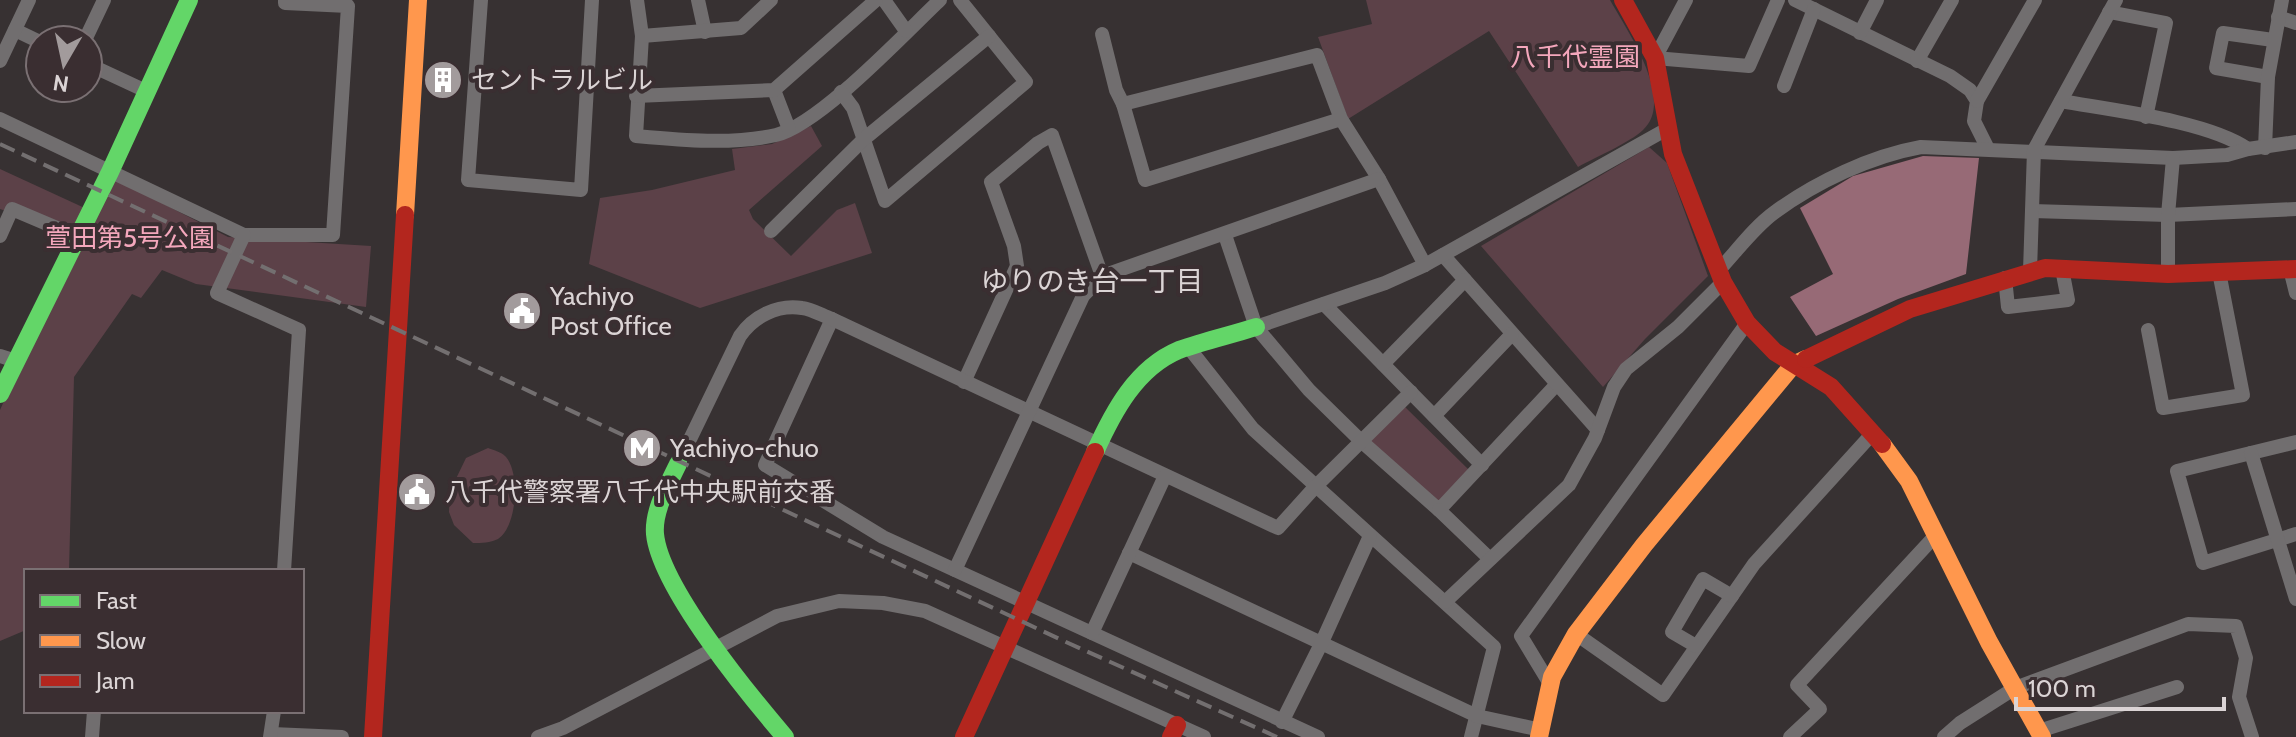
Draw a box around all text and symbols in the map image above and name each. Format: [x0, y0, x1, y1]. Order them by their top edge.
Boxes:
north arrow [24, 24, 104, 104]
park label: 八千代霊園 [1510, 41, 1640, 73]
building icon: セントラルビル [422, 59, 464, 101]
place label: セントラルビル [471, 64, 653, 96]
text: N [51, 69, 71, 98]
park label: 萱田第5号公園 [45, 222, 215, 254]
district label: ゆりのき台一丁目 [980, 264, 1204, 298]
place label: Yachiyo Post Office [549, 280, 672, 342]
public building icon: Yachiyo Post Office [501, 290, 543, 332]
metro station icon: Yachiyo-chuo [621, 427, 663, 469]
place label: Yachiyo-chuo [669, 432, 819, 464]
public building icon: 八千代警察署八千代中央駅前交番 [396, 471, 438, 513]
place label: 八千代警察署八千代中央駅前交番 [445, 476, 835, 508]
legend [24, 569, 304, 713]
text: Fast [96, 586, 137, 615]
text: Slow [96, 626, 146, 655]
scale bar [2016, 661, 2224, 711]
text: Jam [95, 666, 134, 695]
text: 100 m [2028, 674, 2096, 703]

